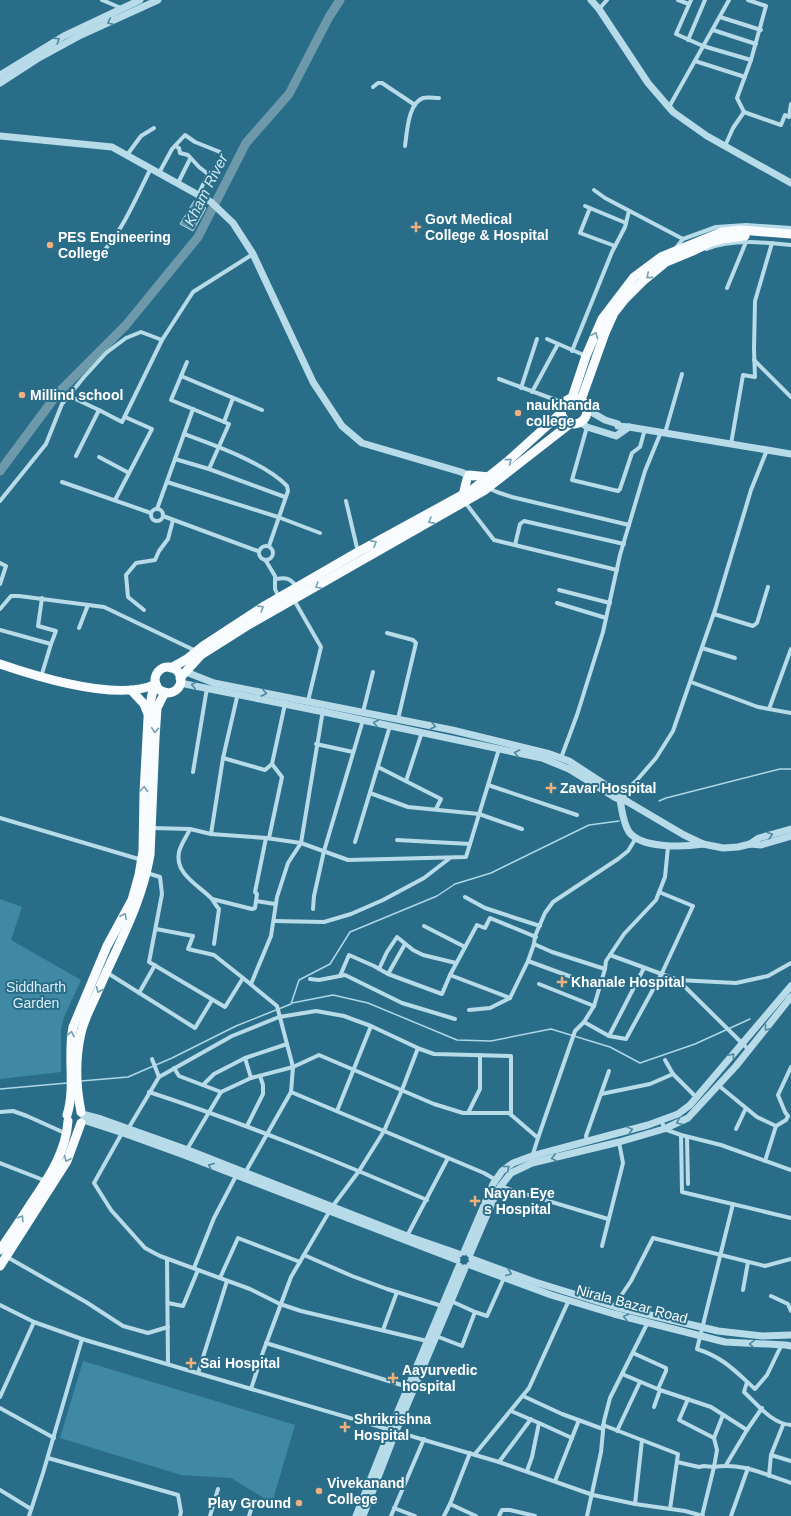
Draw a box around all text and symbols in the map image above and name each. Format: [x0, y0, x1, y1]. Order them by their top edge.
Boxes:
one-way arrow [107, 17, 114, 25]
one-way arrow [53, 37, 60, 45]
water label: Kham River [180, 150, 231, 229]
place label: Govt Medical College & Hospital [425, 211, 549, 243]
marker: Govt Medical College & Hospital [410, 221, 422, 233]
place label: PES Engineering College [58, 229, 171, 261]
marker: PES Engineering College [45, 240, 55, 250]
one-way arrow [646, 272, 654, 279]
one-way arrow [590, 332, 598, 339]
place label: Millind school [30, 387, 123, 403]
marker: Millind school [17, 390, 27, 400]
place label: naukhanda college [526, 397, 600, 429]
marker: naukhanda college [513, 408, 523, 418]
one-way arrow [504, 458, 511, 465]
one-way arrow [428, 517, 435, 524]
one-way arrow [370, 540, 377, 548]
one-way arrow [315, 581, 322, 589]
one-way arrow [257, 606, 264, 613]
one-way arrow [191, 682, 197, 690]
one-way arrow [261, 688, 267, 696]
one-way arrow [373, 719, 379, 727]
one-way arrow [430, 722, 436, 730]
one-way arrow [151, 727, 160, 733]
one-way arrow [514, 749, 520, 757]
place label: Zavar Hospital [560, 780, 656, 796]
marker: Zavar Hospital [545, 782, 557, 794]
one-way arrow [140, 786, 148, 792]
one-way arrow [766, 831, 773, 840]
one-way arrow [119, 912, 126, 920]
place label: Khanale Hospital [571, 974, 685, 990]
marker: Khanale Hospital [556, 976, 568, 988]
park label: Siddharth Garden [6, 979, 66, 1011]
one-way arrow [95, 986, 103, 993]
one-way arrow [765, 1023, 772, 1030]
one-way arrow [67, 1031, 75, 1037]
one-way arrow [727, 1054, 734, 1061]
one-way arrow [676, 1117, 683, 1125]
one-way arrow [626, 1126, 633, 1135]
one-way arrow [551, 1153, 558, 1161]
one-way arrow [64, 1155, 72, 1163]
one-way arrow [208, 1163, 215, 1171]
one-way arrow [502, 1166, 509, 1173]
place label: Nayan Eye s Hospital [484, 1185, 555, 1217]
marker: Nayan Eye s Hospital [469, 1195, 481, 1207]
one-way arrow [17, 1215, 24, 1222]
one-way arrow [505, 1268, 512, 1276]
street label: Nirala Bazar Road [575, 1281, 689, 1327]
one-way arrow [622, 1313, 629, 1321]
one-way arrow [749, 1339, 755, 1348]
place label: Sai Hospital [200, 1355, 280, 1371]
marker: Sai Hospital [185, 1357, 197, 1369]
place label: Aayurvedic hospital [402, 1362, 478, 1394]
marker: Aayurvedic hospital [387, 1372, 399, 1384]
place label: Shrikrishna Hospital [354, 1411, 431, 1443]
marker: Shrikrishna Hospital [339, 1421, 351, 1433]
place label: Vivekanand College [327, 1475, 405, 1507]
marker: Vivekanand College [314, 1486, 324, 1496]
place label: Play Ground [208, 1495, 291, 1511]
marker: Play Ground [294, 1498, 304, 1508]

